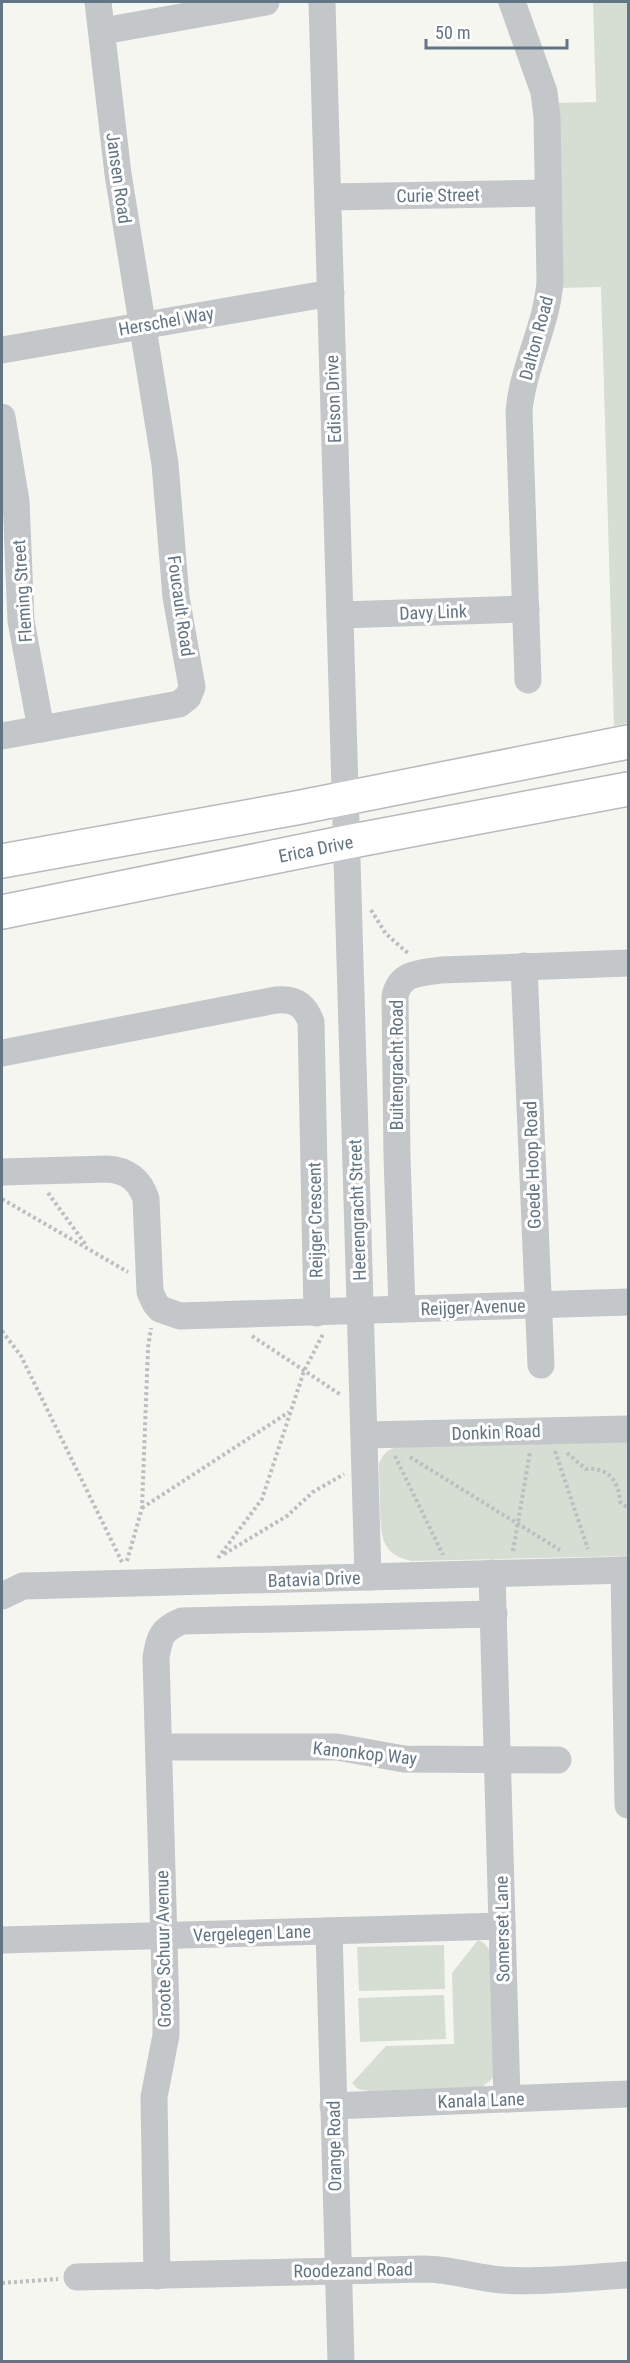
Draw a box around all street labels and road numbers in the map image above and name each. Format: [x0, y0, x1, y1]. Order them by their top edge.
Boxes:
street label: Jansen Road [102, 131, 136, 225]
street label: Curie Street [396, 184, 480, 206]
street label: Dalton Road [515, 294, 557, 382]
street label: Herschel Way [117, 302, 216, 340]
street label: Edison Drive [321, 355, 345, 443]
street label: Fleming Street [8, 539, 36, 643]
street label: Foucault Road [164, 554, 198, 658]
street label: Davy Link [399, 600, 467, 624]
street label: Erica Drive [276, 831, 355, 866]
street label: Buitengracht Road [386, 1000, 407, 1130]
street label: Goede Hoop Road [519, 1101, 545, 1229]
street label: Heerengracht Street [344, 1139, 370, 1281]
street label: Reijger Crescent [303, 1162, 327, 1278]
street label: Reijger Avenue [420, 1295, 526, 1319]
street label: Donkin Road [451, 1420, 541, 1444]
street label: Batavia Drive [267, 1567, 361, 1591]
street label: Kanonkop Way [312, 1737, 419, 1769]
street label: Groote Schuur Avenue [151, 1870, 175, 2028]
street label: Somerset Lane [491, 1876, 513, 1982]
street label: Vergelegen Lane [193, 1920, 311, 1946]
street label: Kanala Lane [437, 2088, 525, 2112]
street label: Orange Road [323, 2100, 345, 2192]
street label: Roodezand Road [293, 2258, 413, 2282]

